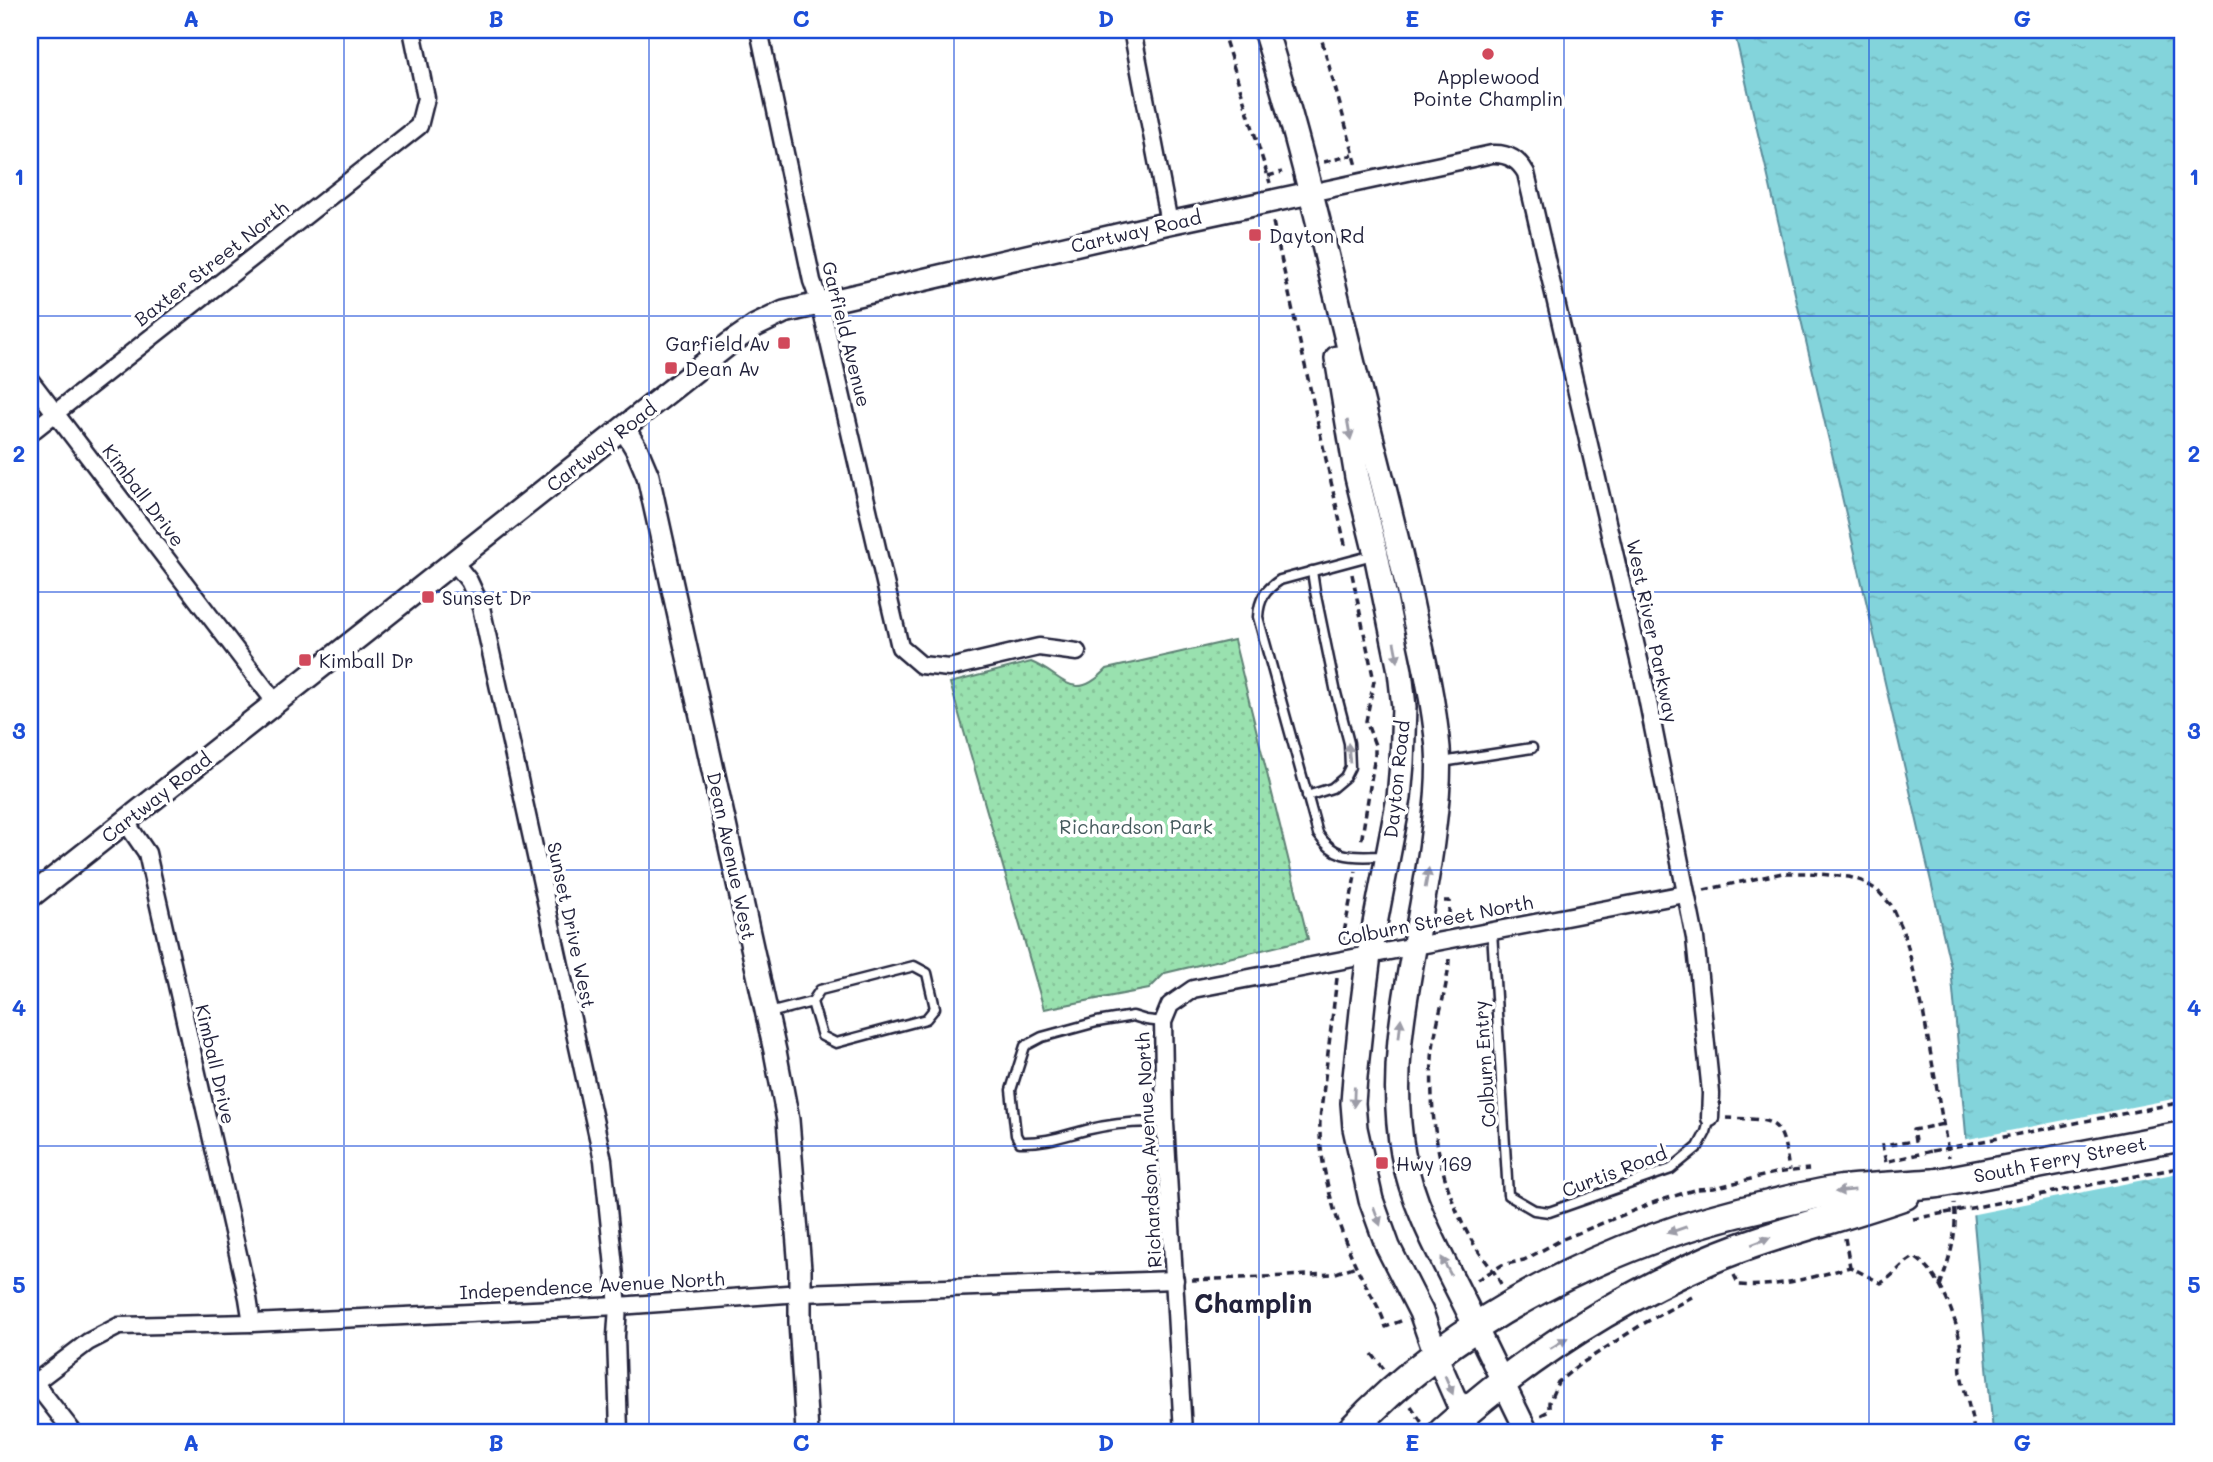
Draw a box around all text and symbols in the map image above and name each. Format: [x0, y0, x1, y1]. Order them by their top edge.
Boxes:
text: A [183, 3, 199, 33]
text: B [488, 3, 504, 33]
text: C [792, 3, 810, 33]
text: D [1098, 3, 1114, 33]
text: E [1405, 3, 1419, 33]
text: F [1710, 3, 1724, 33]
text: G [2013, 3, 2031, 33]
marker: Applewood Pointe Champlin [1480, 46, 1496, 62]
place label: Applewood Pointe Champlin [1413, 64, 1563, 111]
text: 1 [14, 161, 24, 191]
text: 1 [2189, 161, 2199, 191]
street label: Baxter Street North [129, 195, 293, 331]
street label: Cartway Road [1068, 204, 1204, 258]
place label: Dayton Rd [1269, 223, 1364, 248]
marker: Dayton Rd [1247, 227, 1263, 243]
street label: Garfield Avenue [817, 259, 877, 409]
place label: Garfield Av [665, 331, 770, 356]
marker: Garfield Av [776, 335, 792, 351]
place label: Dean Av [685, 356, 760, 381]
marker: Dean Av [663, 360, 679, 376]
street label: Cartway Road [541, 395, 661, 497]
one-way arrow [1344, 419, 1355, 441]
text: 2 [13, 438, 25, 468]
text: 2 [2188, 438, 2200, 468]
street label: Kimball Drive [97, 439, 191, 551]
street label: West River Parkway [1621, 537, 1685, 725]
place label: Sunset Dr [442, 585, 532, 610]
marker: Sunset Dr [420, 589, 436, 605]
one-way arrow [1391, 641, 1402, 663]
place label: Kimball Dr [319, 648, 414, 673]
marker: Kimball Dr [297, 652, 313, 668]
text: 3 [12, 715, 26, 745]
text: 3 [2187, 715, 2201, 745]
street label: Dayton Road [1377, 719, 1415, 839]
one-way arrow [1343, 742, 1354, 764]
street label: Cartway Road [96, 746, 216, 848]
street label: Dean Avenue West [702, 770, 762, 942]
park label: Richardson Park [1059, 814, 1213, 839]
street label: Sunset Drive West [542, 840, 602, 1010]
one-way arrow [1422, 867, 1433, 889]
street label: Colburn Street North [1335, 889, 1535, 951]
text: 4 [12, 992, 26, 1022]
text: 4 [2187, 992, 2201, 1022]
street label: Colburn Entry [1467, 1000, 1501, 1128]
street label: Kimball Drive [190, 1002, 242, 1126]
one-way arrow [1395, 1017, 1406, 1039]
street label: Richardson Avenue North [1129, 1031, 1167, 1269]
one-way arrow [1348, 1086, 1360, 1108]
street label: South Ferry Street [1972, 1130, 2148, 1188]
street label: Curtis Road [1558, 1140, 1670, 1202]
place label: Hwy 169 [1396, 1151, 1472, 1176]
marker: Hwy 169 [1374, 1155, 1390, 1171]
one-way arrow [1834, 1185, 1856, 1196]
one-way arrow [1371, 1206, 1382, 1227]
one-way arrow [1667, 1225, 1688, 1236]
one-way arrow [1751, 1235, 1772, 1246]
one-way arrow [1440, 1256, 1452, 1275]
street label: Independence Avenue North [459, 1266, 725, 1304]
text: 5 [12, 1269, 26, 1299]
text: 5 [2187, 1269, 2201, 1299]
district label: Champlin [1194, 1286, 1312, 1320]
one-way arrow [1549, 1336, 1568, 1349]
one-way arrow [1443, 1375, 1455, 1395]
text: A [183, 1427, 199, 1457]
text: B [488, 1427, 504, 1457]
text: C [792, 1427, 810, 1457]
text: D [1098, 1427, 1114, 1457]
text: E [1405, 1427, 1419, 1457]
text: F [1710, 1427, 1724, 1457]
text: G [2013, 1427, 2031, 1457]

